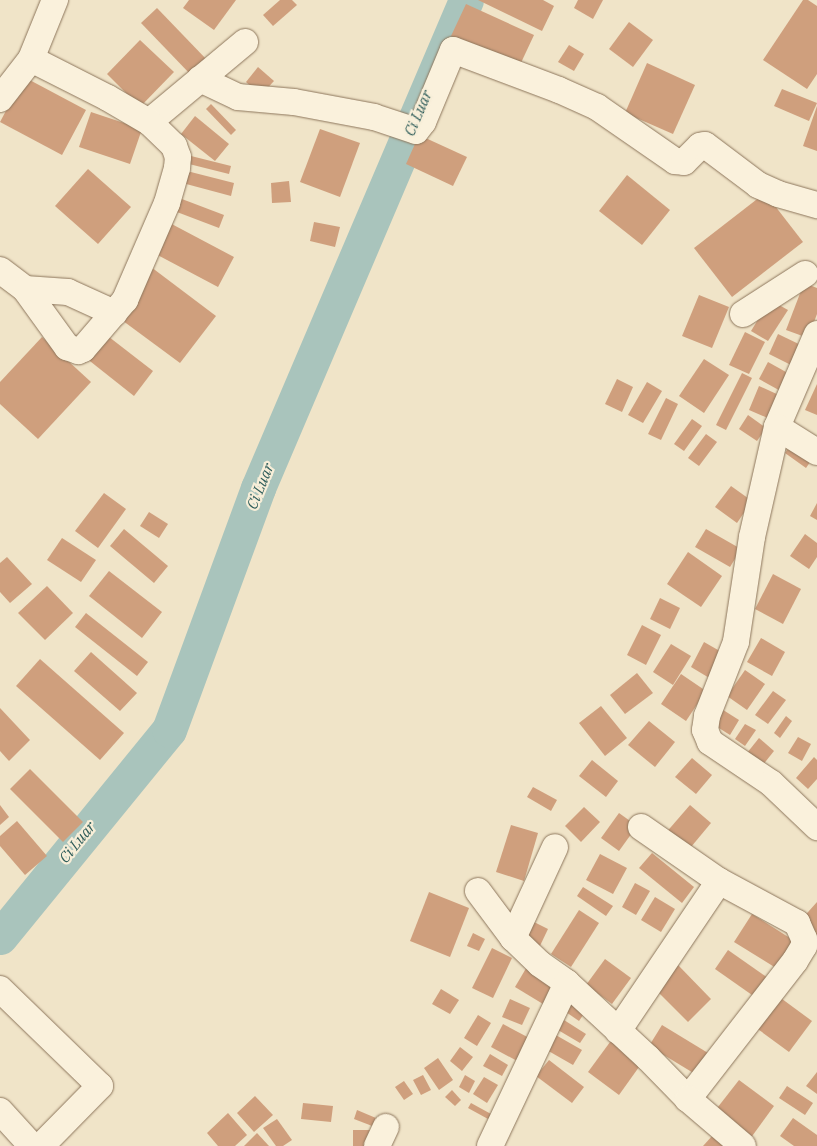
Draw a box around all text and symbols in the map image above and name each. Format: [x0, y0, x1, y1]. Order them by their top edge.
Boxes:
water label: Ci Luar [400, 87, 436, 139]
water label: Ci Luar [243, 460, 277, 512]
water label: Ci Luar [55, 818, 99, 866]

